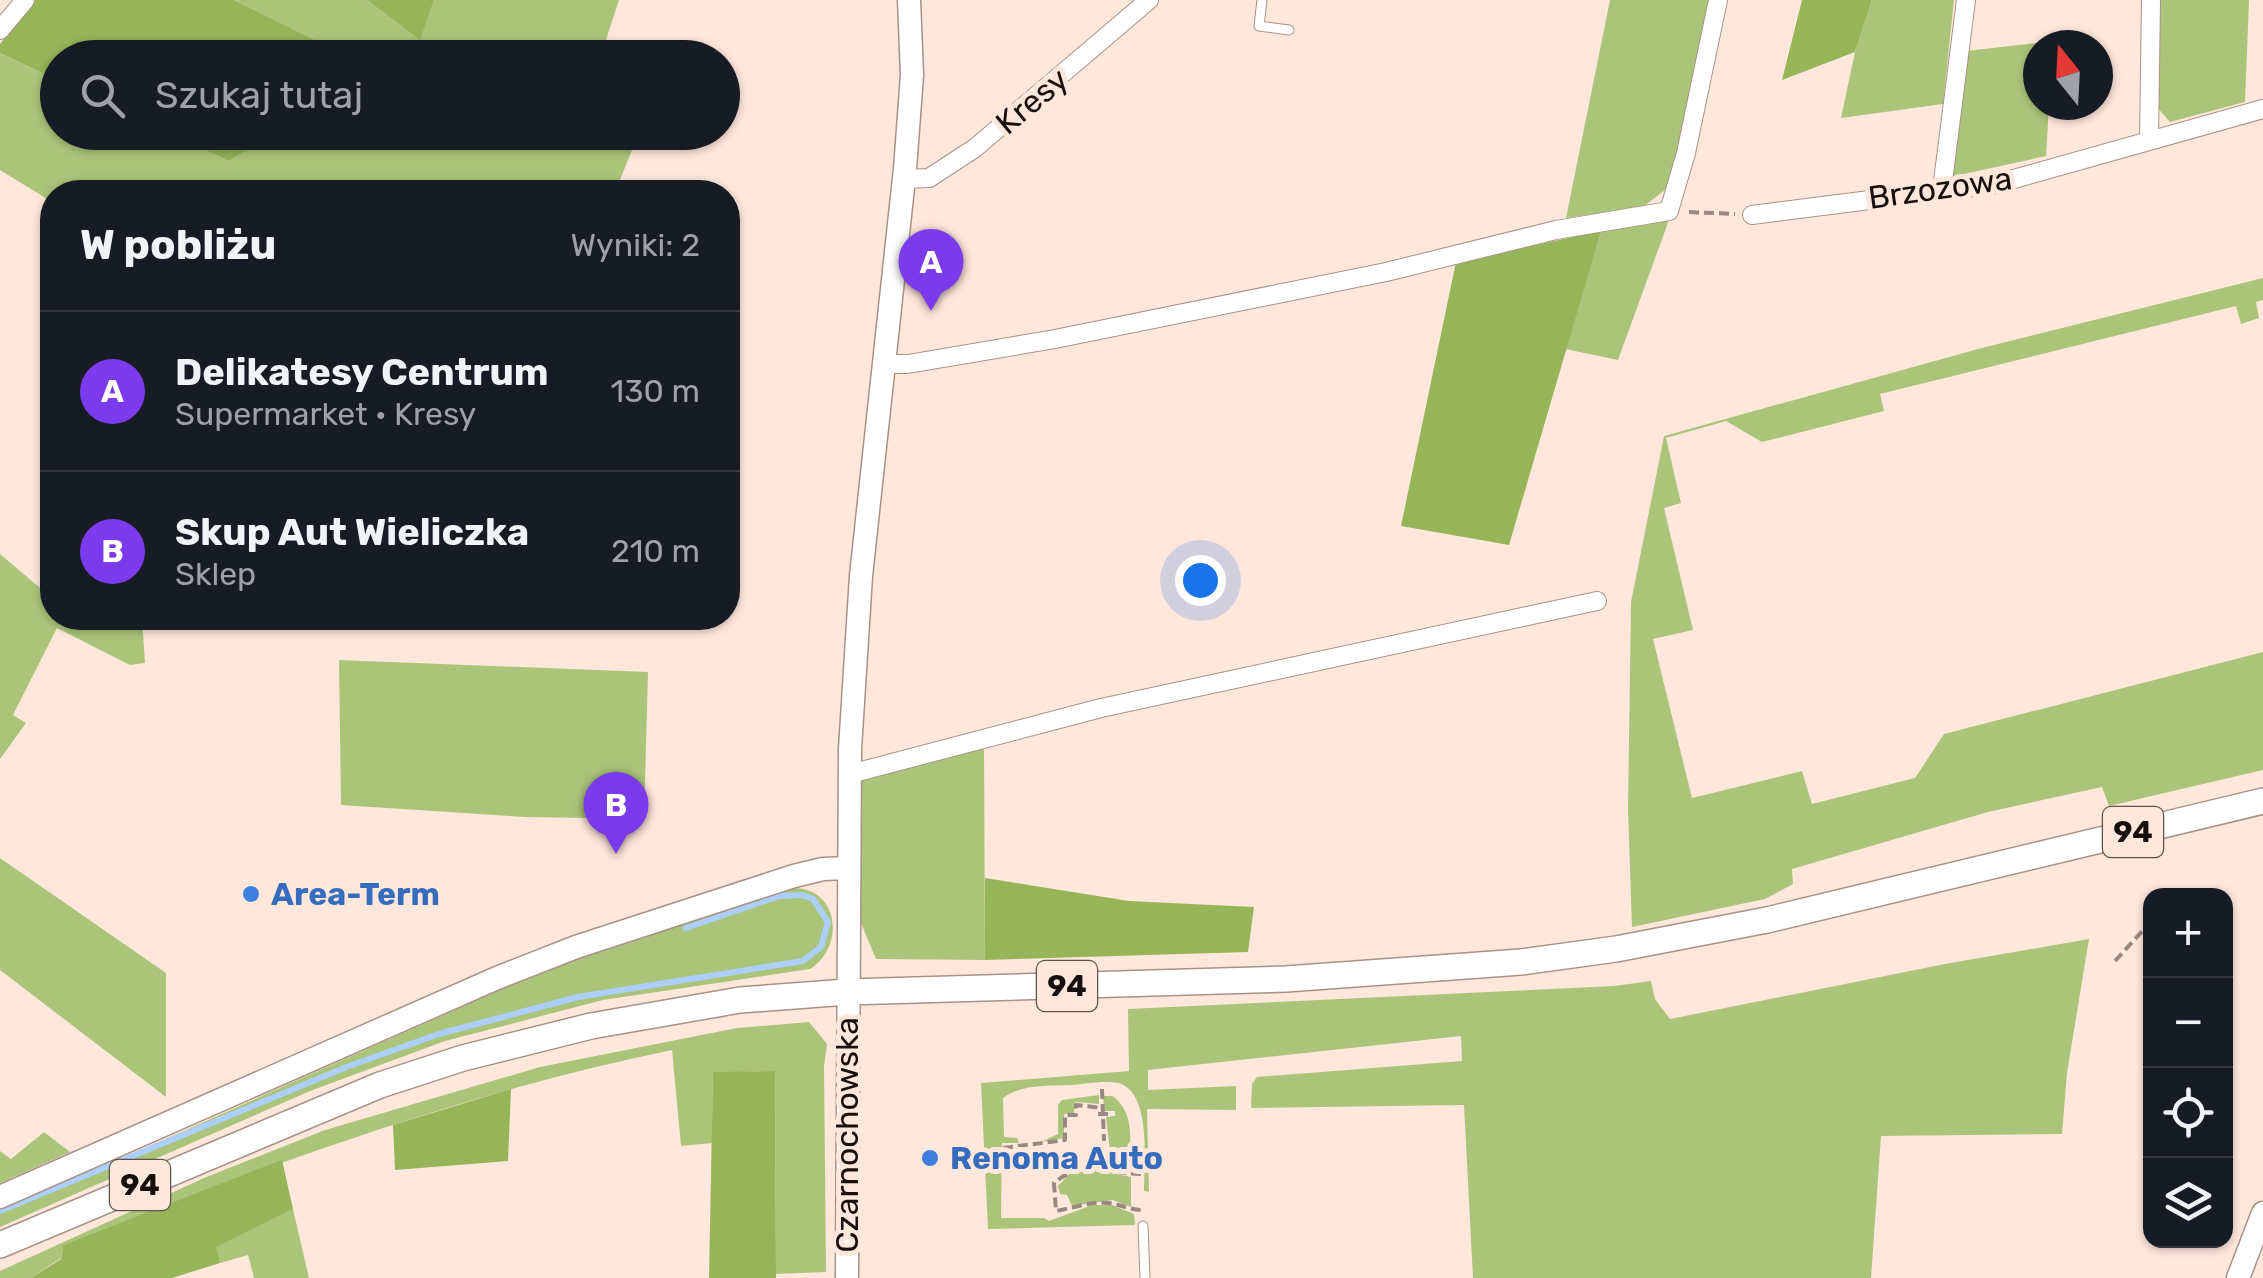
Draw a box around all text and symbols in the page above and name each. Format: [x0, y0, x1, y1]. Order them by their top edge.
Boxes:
north arrow [2023, 30, 2113, 120]
search box [40, 40, 740, 150]
street label: Kresy [988, 60, 1076, 142]
icon: search [75, 68, 130, 123]
text: Szukaj tutaj [155, 72, 363, 118]
street label: Brzozowa [1866, 159, 2014, 217]
text: W pobliżu [80, 220, 276, 270]
text: Wyniki: 2 [570, 226, 700, 264]
pin: A [898, 228, 964, 311]
text: Delikatesy Centrum [175, 349, 549, 395]
text: A [101, 372, 124, 410]
text: 130 m [610, 372, 700, 410]
text: Supermarket · Kresy [175, 395, 476, 433]
text: Skup Aut Wieliczka [175, 509, 529, 555]
text: B [101, 532, 124, 570]
text: 210 m [611, 532, 700, 570]
text: Sklep [175, 555, 256, 593]
your location [1175, 555, 1226, 606]
pin: B [584, 772, 648, 854]
road number: 94 [2103, 807, 2163, 857]
place label: Area-Term [271, 875, 440, 913]
marker: Area-Term [240, 883, 262, 905]
map controls [2143, 888, 2233, 1248]
button: + [2143, 888, 2233, 978]
road number: 94 [1037, 961, 1097, 1011]
button: − [2143, 978, 2233, 1068]
street label: Czarnochowska [828, 1017, 866, 1253]
button: locate [2143, 1068, 2233, 1158]
place label: Renoma Auto [950, 1139, 1163, 1177]
marker: Renoma Auto [919, 1147, 941, 1169]
button: layers [2143, 1158, 2233, 1248]
road number: 94 [110, 1160, 170, 1210]

